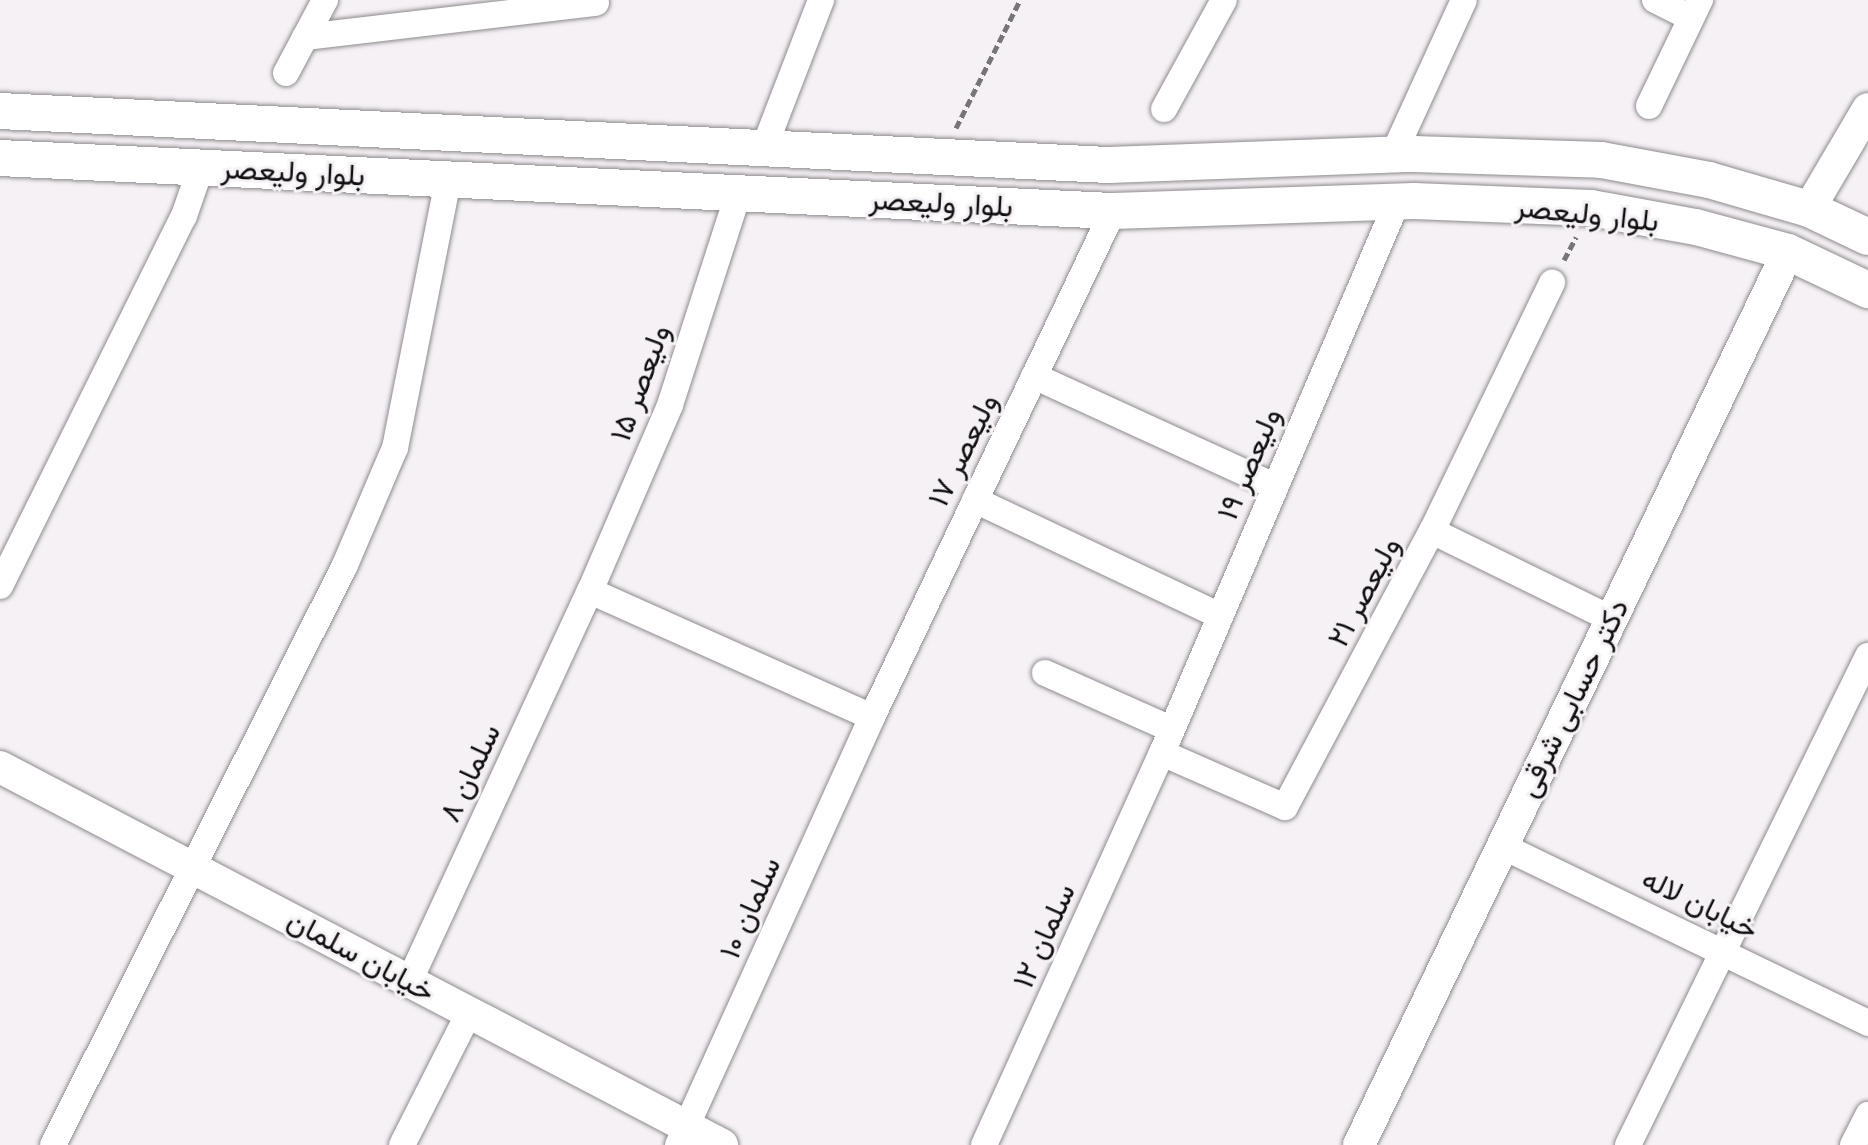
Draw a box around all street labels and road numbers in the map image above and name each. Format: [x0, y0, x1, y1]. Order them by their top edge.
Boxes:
street label: بلوار ولیعصر [220, 150, 366, 194]
street label: بلوار ولیعصر [868, 181, 1014, 225]
street label: بلوار ولیعصر [1513, 189, 1661, 239]
street label: ولیعصر ۱۵ [602, 320, 678, 446]
street label: ولیعصر ۱۷ [920, 388, 1006, 512]
street label: ولیعصر ۱۹ [1209, 403, 1289, 525]
street label: ولیعصر ۲۱ [1320, 531, 1408, 653]
street label: دکتر حسابی شرقی [1510, 593, 1636, 803]
street label: سلمان ۸ [432, 718, 508, 828]
street label: سلمان ۱۰ [712, 852, 788, 964]
street label: خیابان لاله [1636, 860, 1764, 948]
street label: سلمان ۱۲ [1005, 878, 1083, 994]
street label: خیابان سلمان [281, 902, 441, 1010]

